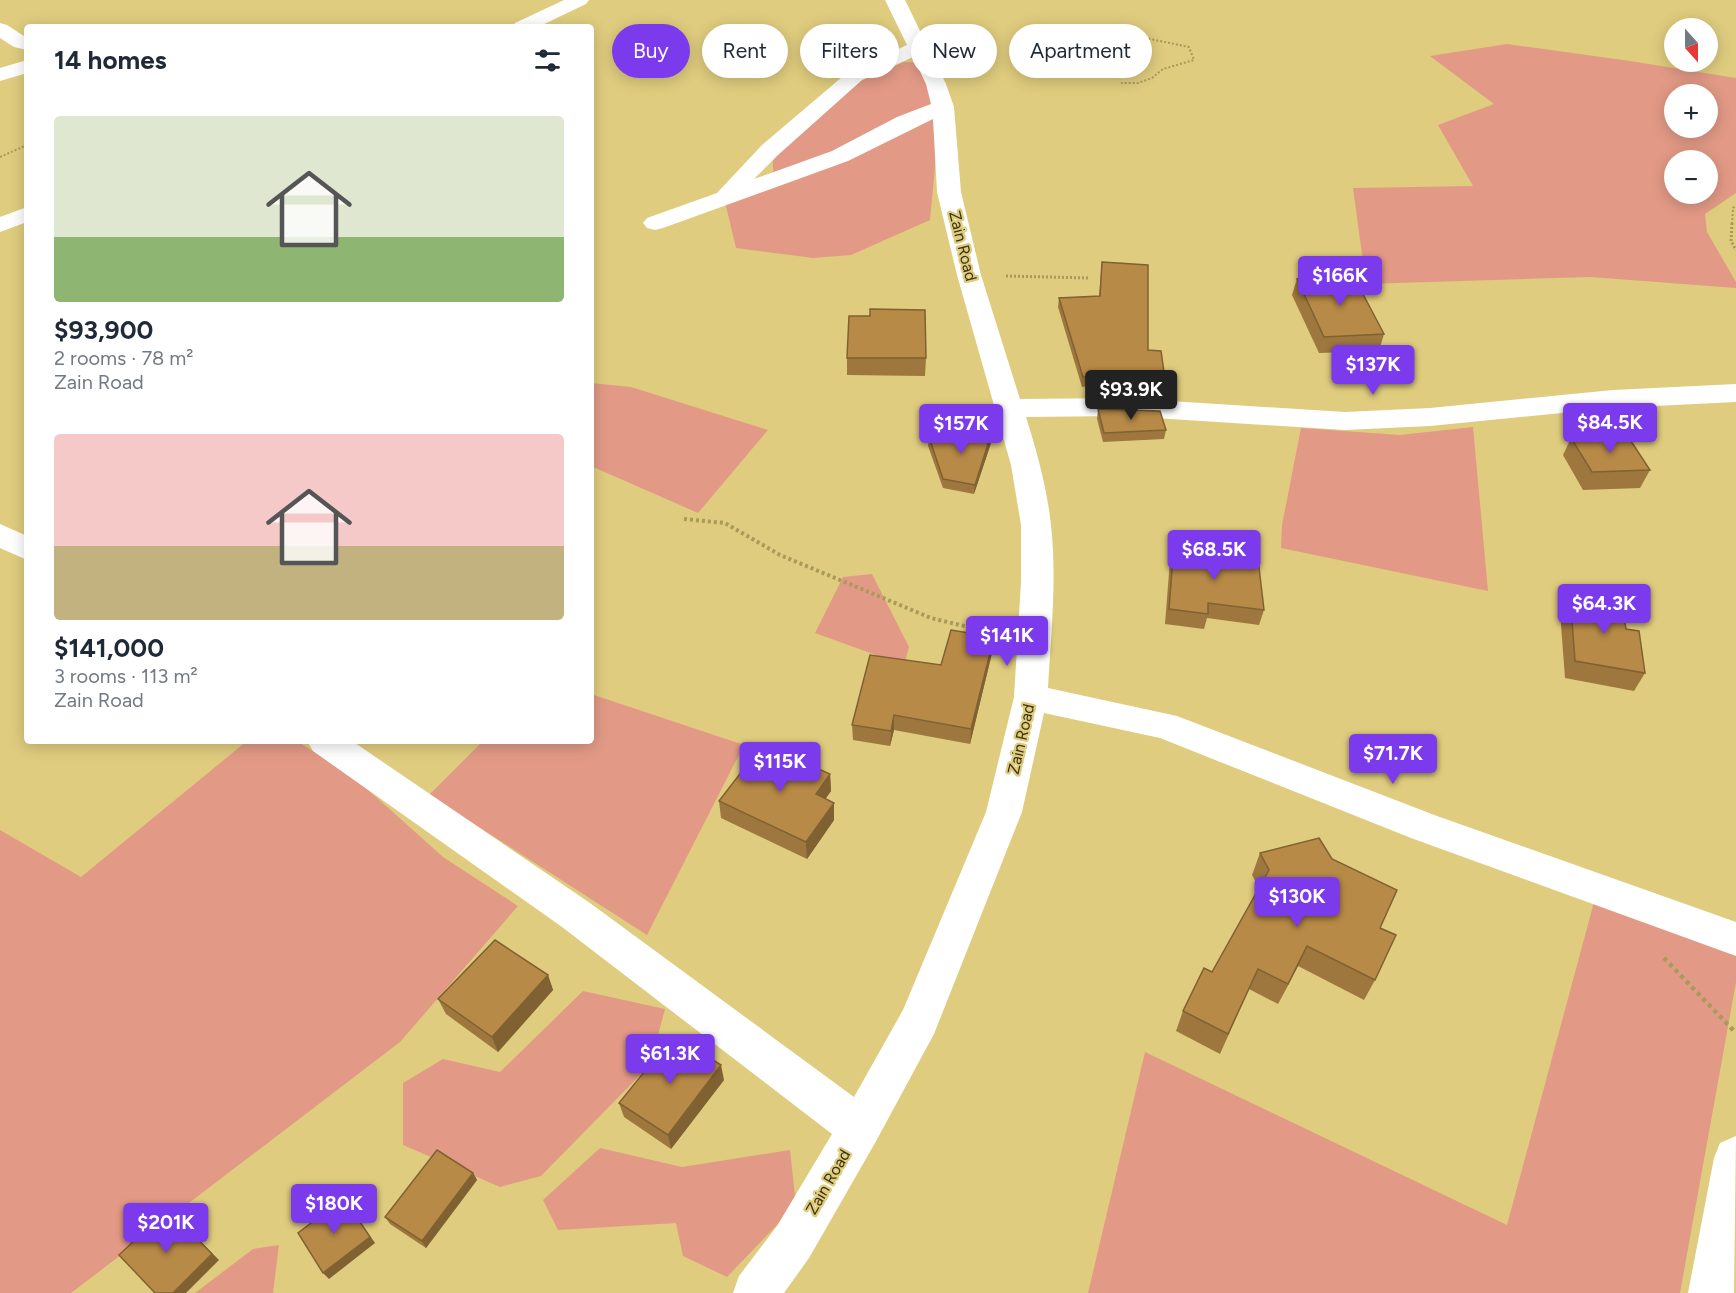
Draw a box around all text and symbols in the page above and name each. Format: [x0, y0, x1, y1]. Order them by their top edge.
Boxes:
north arrow [1664, 18, 1718, 72]
map controls [1664, 18, 1718, 204]
chip: Buy [612, 24, 690, 78]
chip: Rent [702, 24, 788, 78]
chip: Filters [800, 24, 899, 78]
chip: New [911, 24, 997, 78]
chip: Apartment [1009, 24, 1152, 78]
text: 14 homes [54, 44, 167, 76]
icon: filters [531, 44, 564, 77]
button: + [1664, 84, 1718, 138]
button: − [1664, 150, 1718, 204]
icon: home [255, 155, 363, 263]
street label: Zain Road [945, 209, 981, 283]
pin: $166K [1298, 256, 1382, 307]
text: $166K [1312, 263, 1368, 287]
text: $93,900 [54, 314, 153, 346]
pin: $137K [1331, 345, 1415, 396]
text: 2 rooms · 78 m² [54, 346, 194, 370]
text: $137K [1345, 352, 1401, 376]
text: Zain Road [54, 370, 144, 394]
pin: $93.9K [1082, 370, 1180, 421]
text: $93.9K [1099, 377, 1163, 401]
pin: $84.5K [1561, 403, 1659, 454]
pin: $157K [919, 404, 1003, 455]
text: $84.5K [1577, 410, 1643, 434]
text: $157K [933, 411, 989, 435]
icon: home [255, 473, 363, 581]
pin: $68.5K [1165, 530, 1263, 581]
text: $68.5K [1182, 537, 1246, 561]
pin: $64.3K [1555, 584, 1653, 635]
text: $64.3K [1572, 591, 1636, 615]
pin: $141K [965, 616, 1049, 667]
text: $141K [980, 623, 1034, 647]
text: $141,000 [54, 632, 164, 664]
text: 3 rooms · 113 m² [54, 664, 198, 688]
text: Zain Road [54, 688, 144, 712]
street label: Zain Road [1004, 702, 1038, 776]
pin: $71.7K [1344, 734, 1442, 785]
text: $71.7K [1363, 741, 1423, 765]
pin: $115K [738, 742, 822, 793]
text: $115K [754, 749, 806, 773]
pin: $130K [1255, 877, 1339, 928]
text: $130K [1269, 884, 1325, 908]
pin: $61.3K [621, 1034, 719, 1085]
text: $61.3K [640, 1041, 700, 1065]
street label: Zain Road [802, 1146, 854, 1218]
pin: $180K [292, 1184, 376, 1235]
text: $180K [305, 1191, 363, 1215]
pin: $201K [124, 1203, 208, 1254]
text: $201K [137, 1210, 195, 1234]

